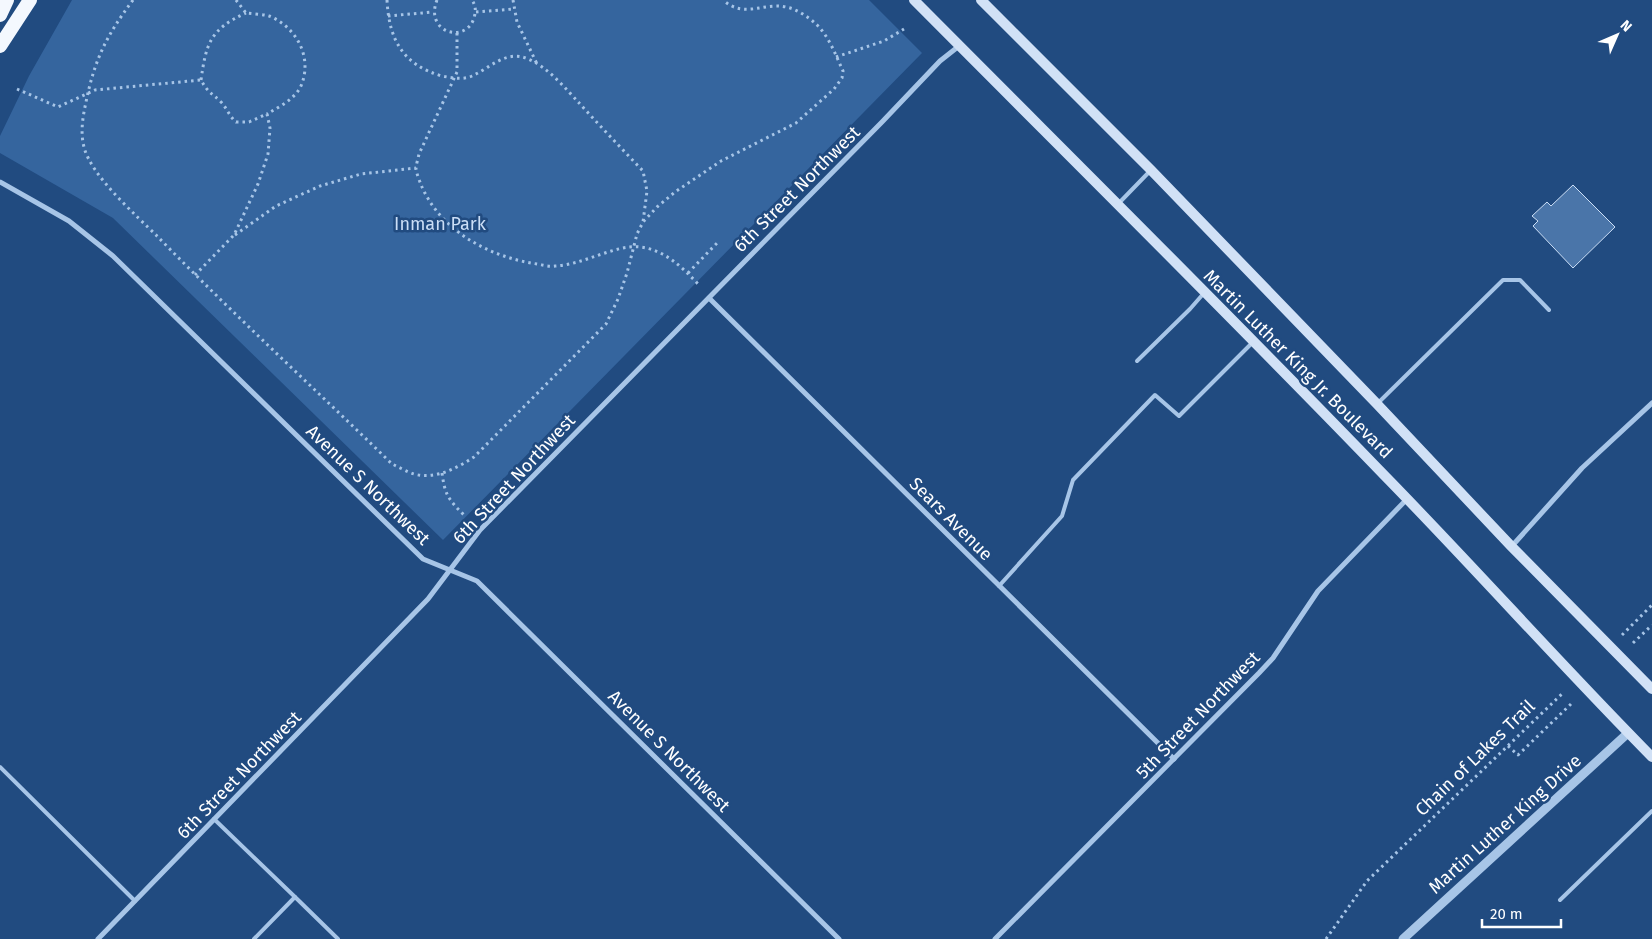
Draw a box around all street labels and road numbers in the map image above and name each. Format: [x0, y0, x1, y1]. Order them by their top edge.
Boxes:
street label: 6th Street Northwest [729, 121, 865, 257]
street label: Martin Luther King Jr. Boulevard [1199, 265, 1397, 463]
street label: 6th Street Northwest [448, 409, 580, 548]
street label: Avenue S Northwest [302, 420, 435, 550]
street label: Sears Avenue [905, 473, 997, 565]
street label: 5th Street Northwest [1131, 646, 1265, 783]
street label: Avenue S Northwest [603, 685, 735, 817]
street label: Chain of Lakes Trail [1411, 695, 1539, 821]
street label: 6th Street Northwest [172, 706, 306, 844]
street label: Martin Luther King Drive [1424, 750, 1586, 898]

